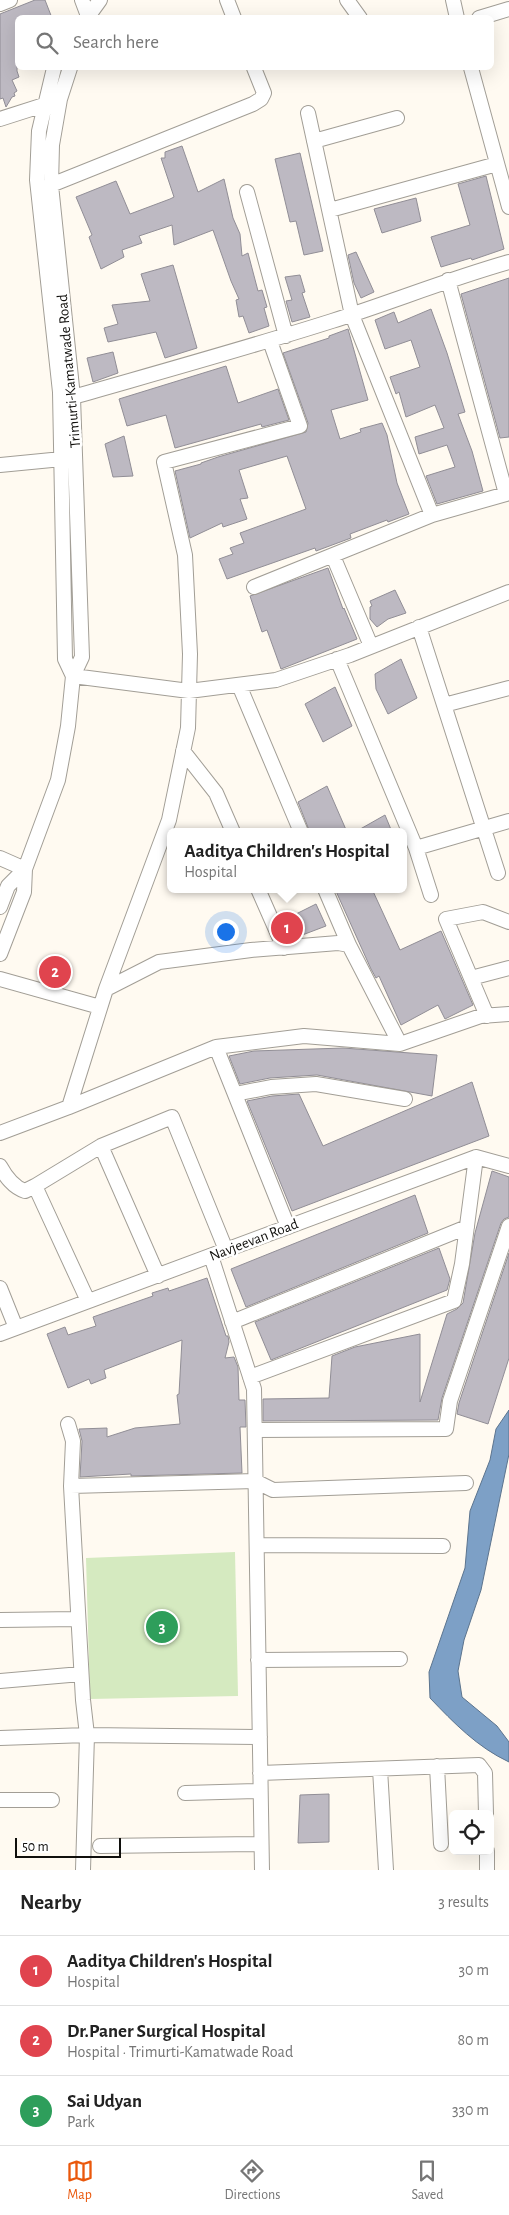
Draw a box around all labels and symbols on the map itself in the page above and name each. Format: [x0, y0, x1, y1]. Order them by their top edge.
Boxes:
street label: Trimurti-Kamatwade Road [55, 293, 83, 448]
pin: 1 [271, 909, 303, 947]
your location [213, 919, 239, 945]
pin: 2 [39, 953, 71, 991]
street label: Navjeevan Road [208, 1216, 301, 1264]
pin: 3 [146, 1608, 178, 1646]
scale bar [15, 1835, 121, 1858]

